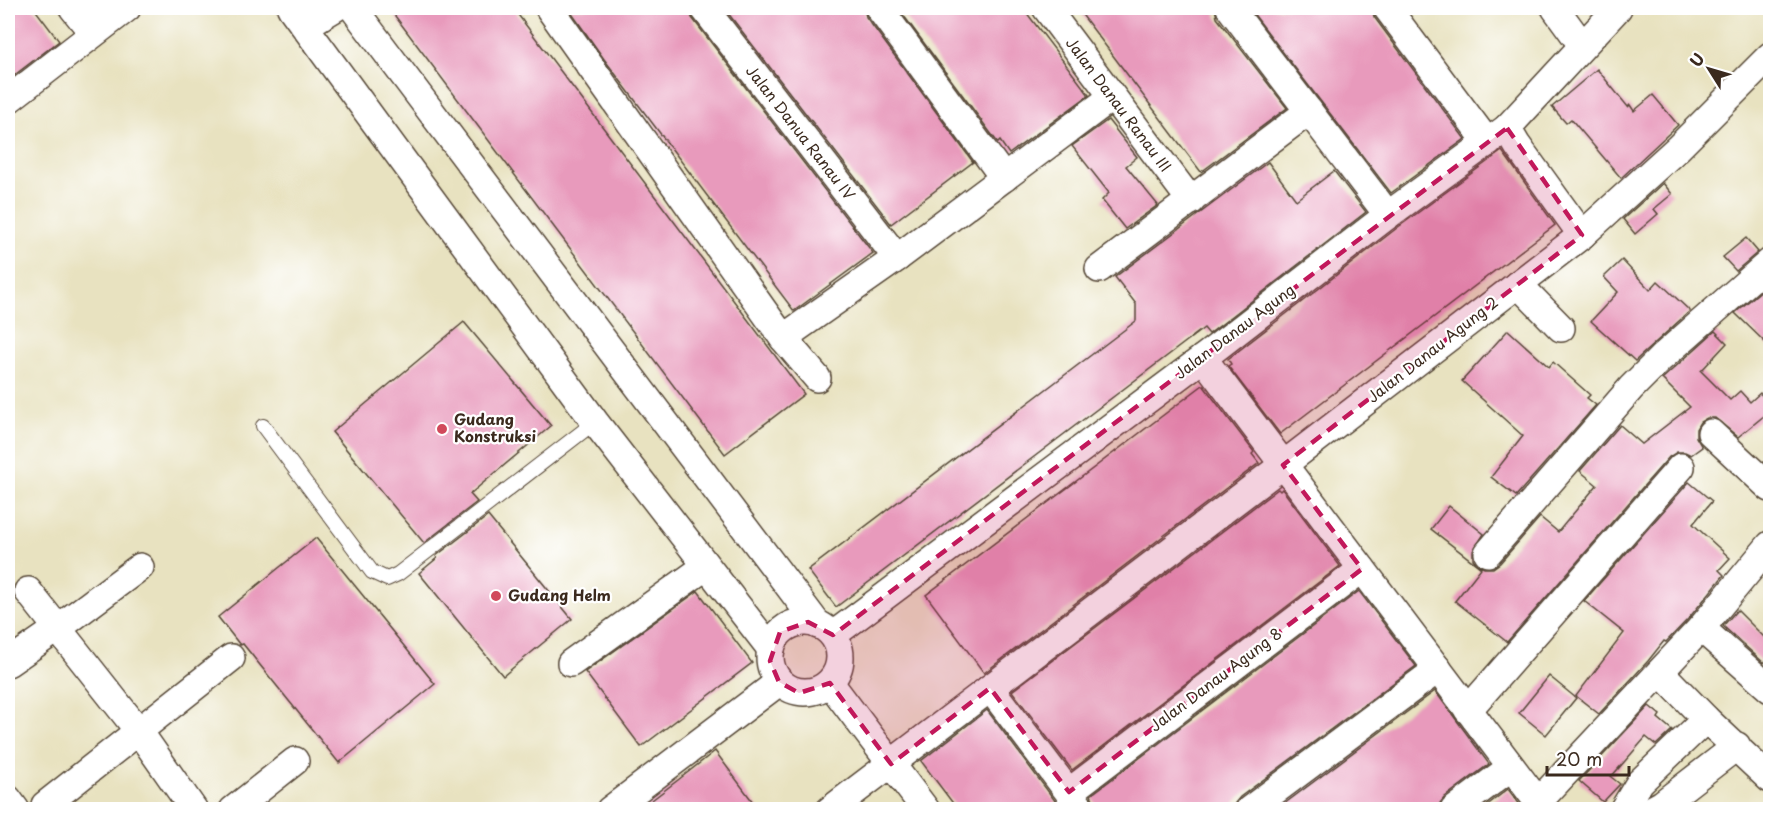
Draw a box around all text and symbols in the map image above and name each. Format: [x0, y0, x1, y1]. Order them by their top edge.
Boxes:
street label: Jalan Danau Ranau III [1061, 32, 1177, 176]
north arrow [1679, 39, 1739, 99]
text: U [1683, 47, 1709, 71]
street label: Jalan Danua Ranau IV [741, 60, 861, 204]
street label: Jalan Danau Agung [1169, 278, 1299, 384]
street label: Jalan Danau Agung 2 [1362, 290, 1503, 407]
place label: Gudang Konstruksi [454, 407, 536, 447]
marker: Gudang Konstruksi [435, 422, 449, 436]
place label: Gudang Helm [508, 583, 611, 606]
marker: Gudang Helm [489, 589, 503, 603]
street label: Jalan Danau Agung 8 [1144, 621, 1286, 736]
scale bar [1547, 739, 1630, 777]
text: 20 m [1556, 745, 1602, 772]

